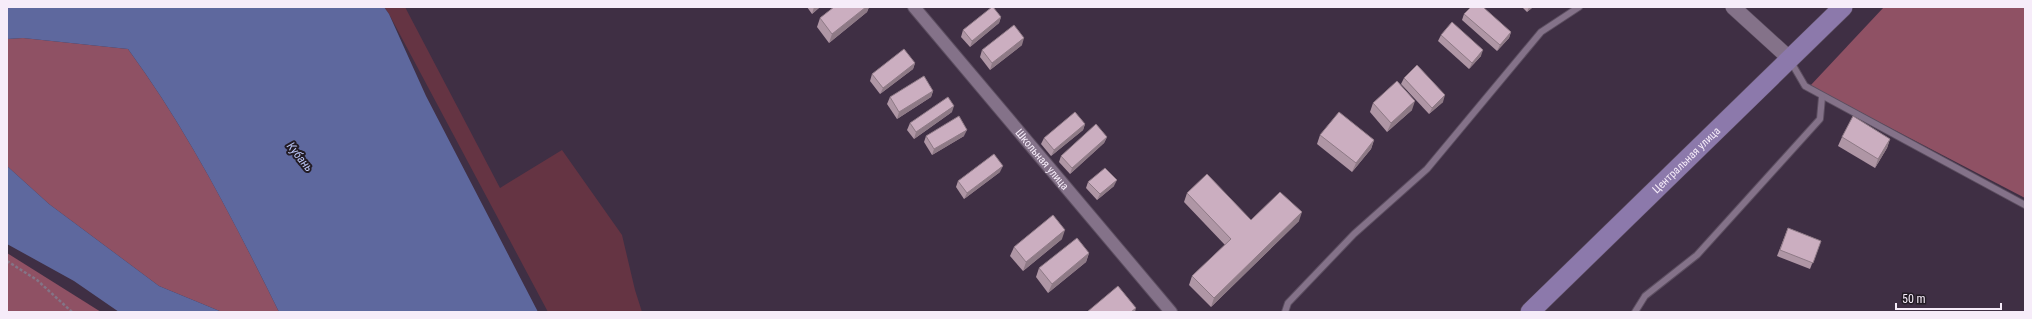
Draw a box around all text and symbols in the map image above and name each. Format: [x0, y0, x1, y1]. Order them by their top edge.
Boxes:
street label: Центральная улица [1650, 124, 1723, 196]
street label: Школьная улица [1012, 126, 1071, 193]
water label: Кубань [284, 139, 316, 175]
scale bar [1896, 285, 2001, 311]
text: 50 m [1902, 292, 1926, 306]

